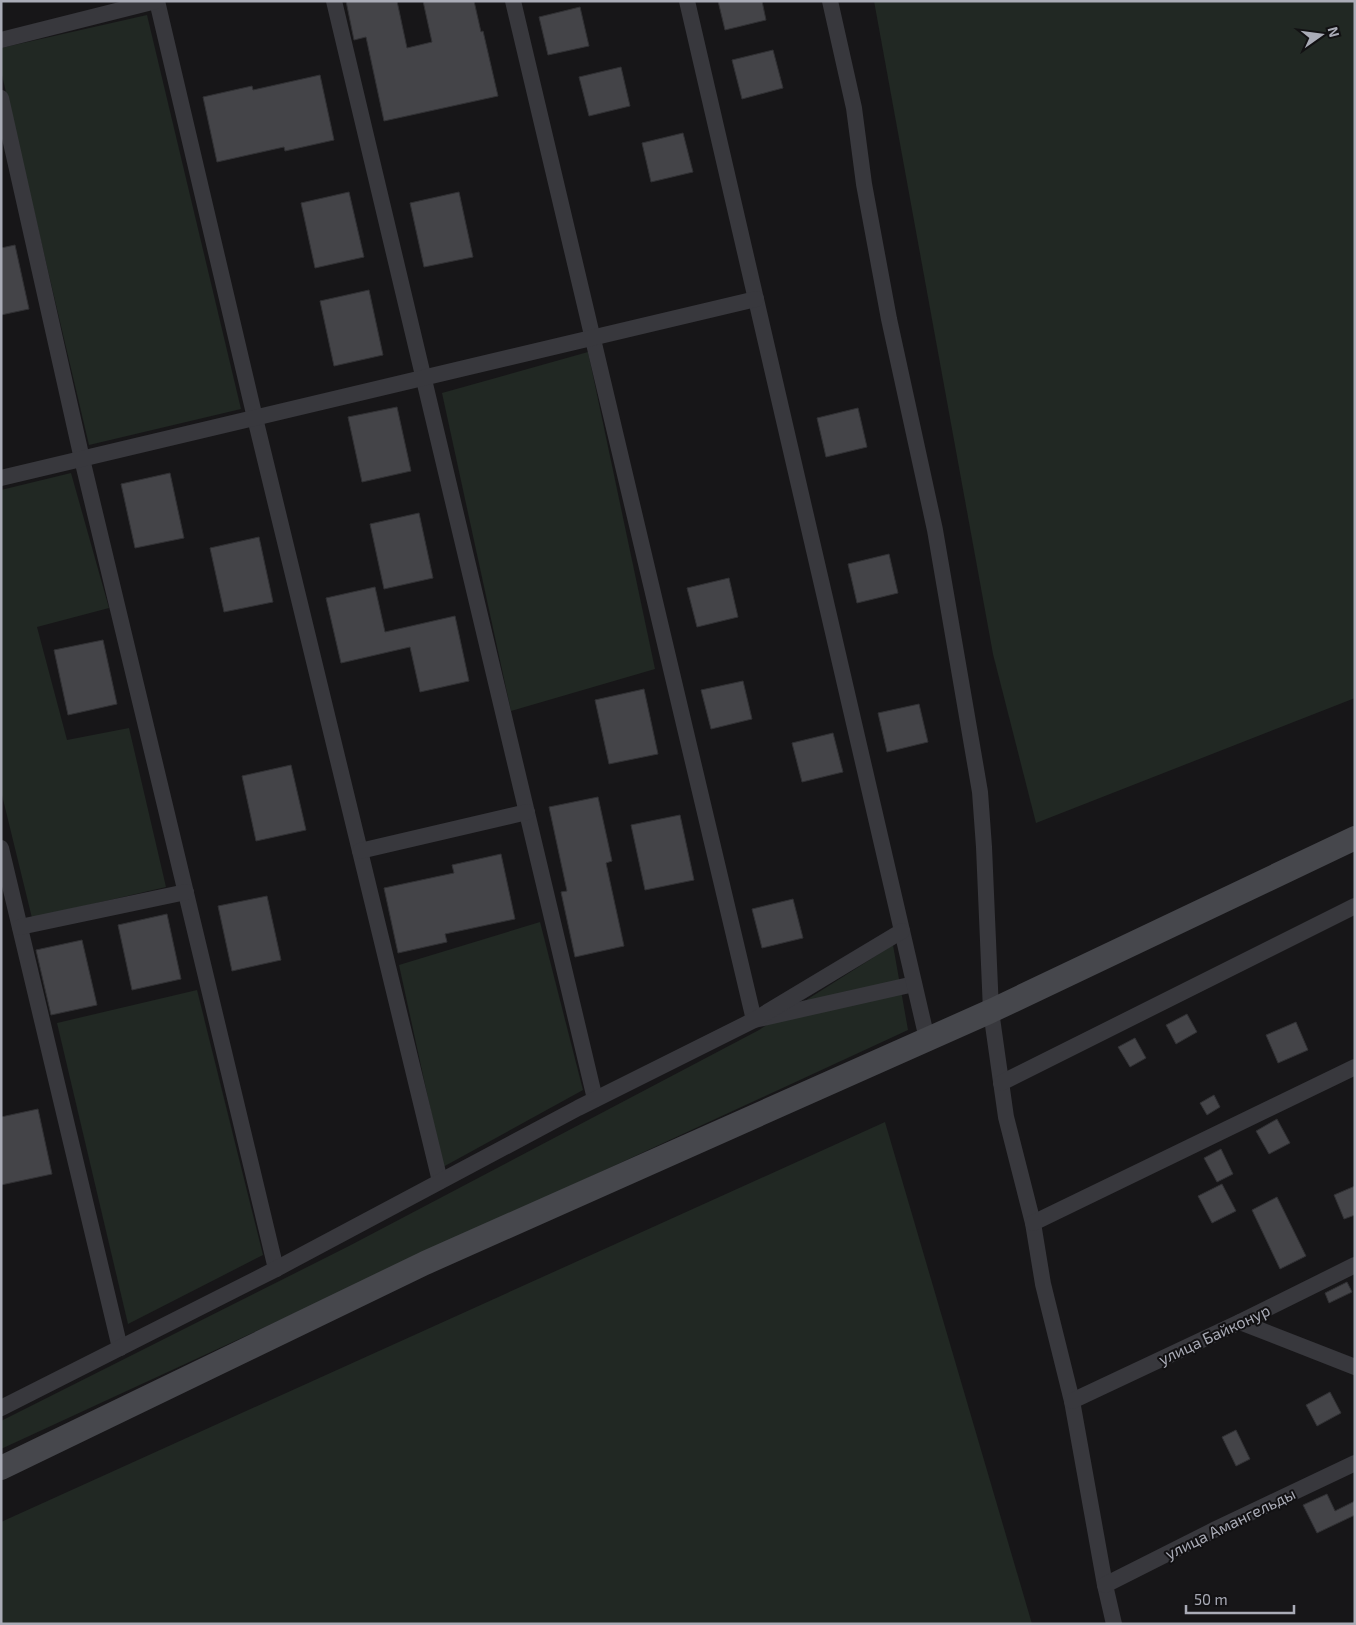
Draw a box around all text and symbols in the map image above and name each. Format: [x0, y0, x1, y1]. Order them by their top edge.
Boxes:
north arrow [1296, 10, 1346, 60]
text: N [1325, 25, 1344, 39]
street label: улица Байконур [1155, 1300, 1273, 1369]
street label: улица Амангельды [1162, 1483, 1299, 1564]
scale bar [1186, 1582, 1294, 1614]
text: 50 m [1194, 1590, 1228, 1608]

